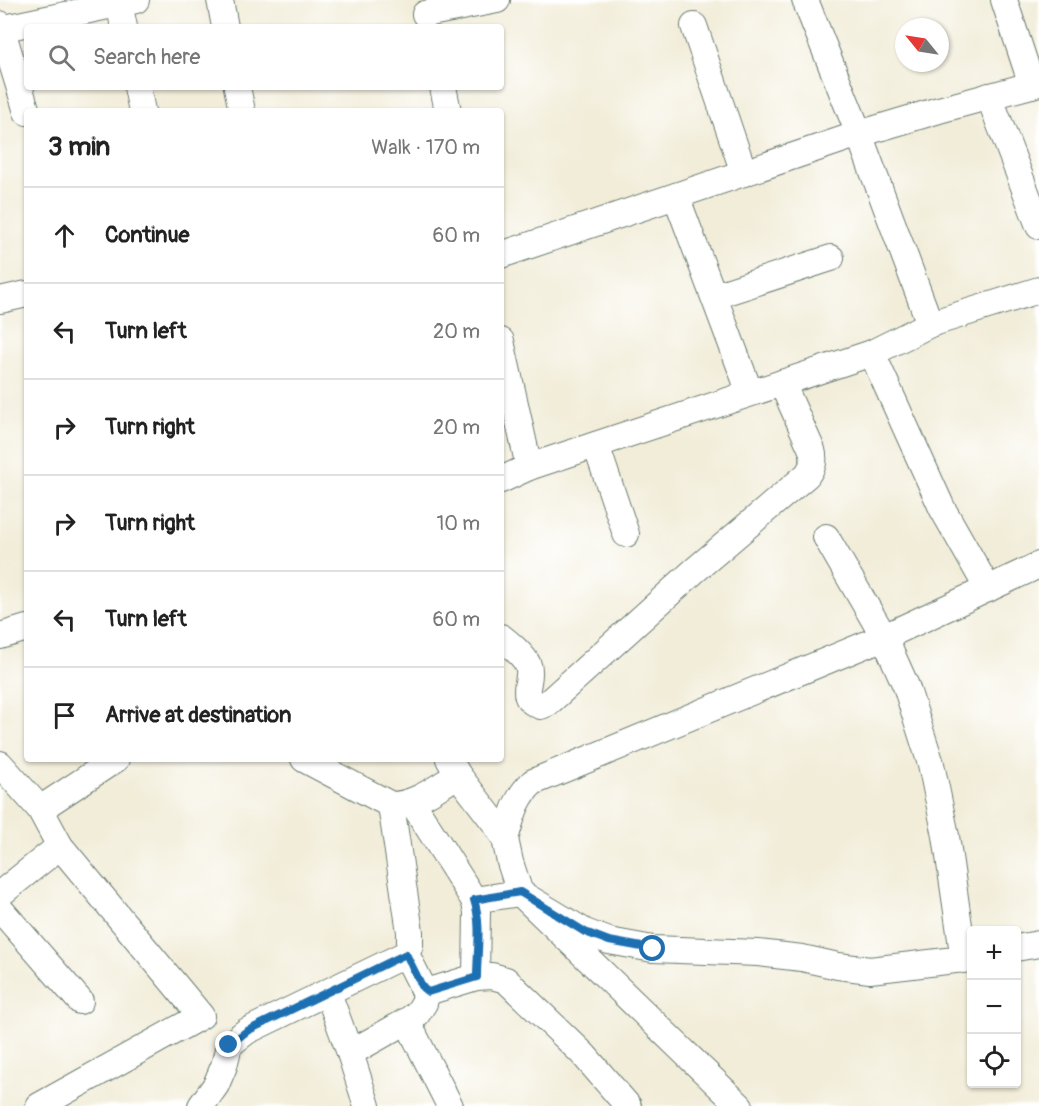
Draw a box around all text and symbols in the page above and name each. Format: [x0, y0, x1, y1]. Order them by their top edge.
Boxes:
north arrow [895, 18, 949, 72]
search box [24, 24, 504, 90]
icon: search [45, 41, 78, 74]
text: Search here [93, 43, 200, 71]
text: 3 min [48, 131, 110, 163]
text: Walk · 170 m [371, 135, 480, 160]
icon: ahead [48, 219, 81, 252]
text: Continue [105, 221, 189, 249]
text: 60 m [433, 223, 480, 248]
icon: left [48, 315, 81, 348]
text: Turn left [105, 317, 187, 345]
text: 20 m [433, 319, 480, 344]
icon: right [48, 411, 81, 444]
text: Turn right [105, 413, 195, 441]
text: 20 m [433, 415, 480, 440]
icon: right [48, 507, 81, 540]
text: Turn right [105, 509, 195, 537]
text: 10 m [436, 511, 480, 536]
icon: left [48, 603, 81, 636]
text: Turn left [105, 605, 187, 633]
text: 60 m [433, 607, 480, 632]
icon: arrive [48, 699, 81, 732]
text: Arrive at destination [105, 701, 291, 729]
map controls [967, 926, 1021, 1088]
button: + [967, 926, 1021, 980]
route start [639, 935, 665, 961]
button: − [967, 980, 1021, 1034]
route end [215, 1031, 241, 1057]
button: locate [967, 1034, 1021, 1088]

